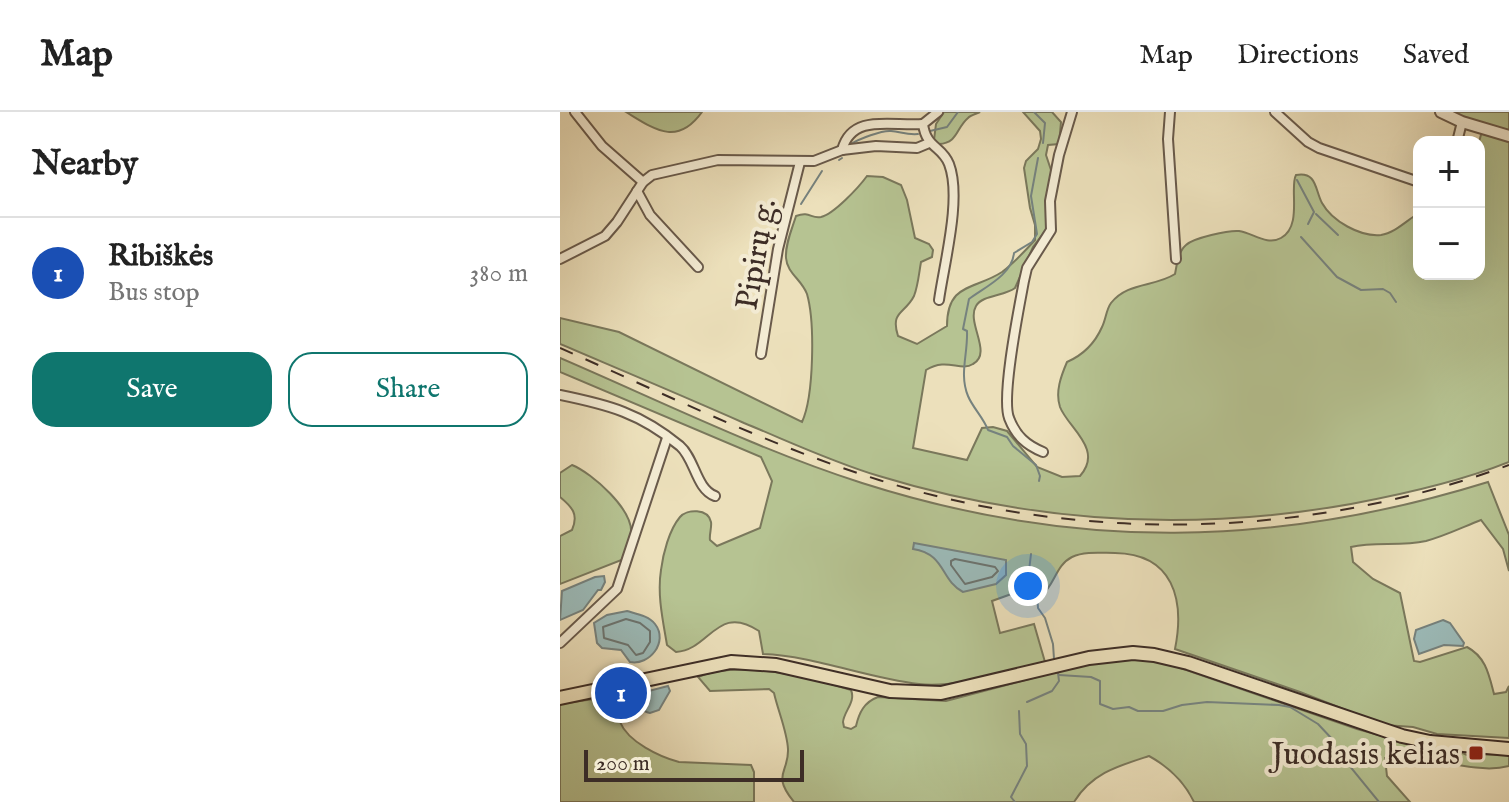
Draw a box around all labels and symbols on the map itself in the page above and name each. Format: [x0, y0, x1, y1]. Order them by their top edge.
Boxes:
street label: Pipirų g. [728, 196, 787, 313]
your location [1008, 566, 1048, 606]
pin: 1 [595, 663, 647, 723]
place label: Juodasis kelias [1268, 735, 1460, 776]
marker: Juodasis kelias [1467, 744, 1485, 762]
scale bar [584, 746, 804, 782]

